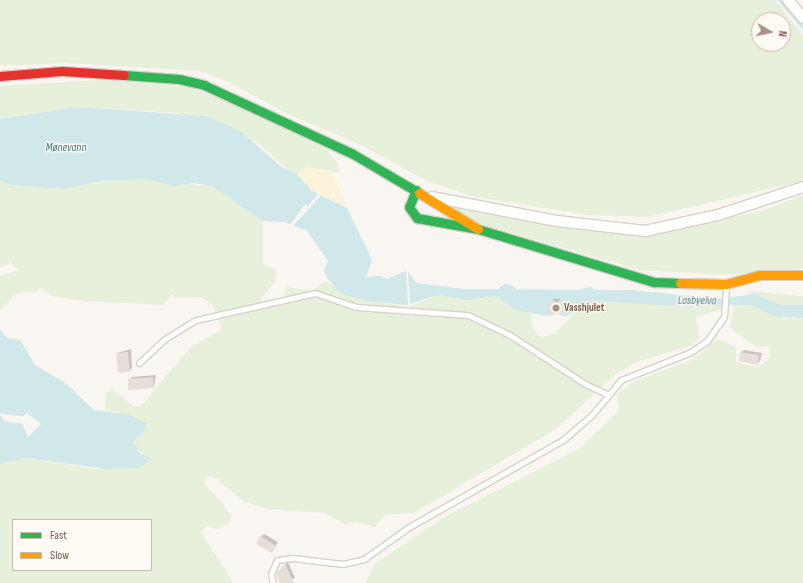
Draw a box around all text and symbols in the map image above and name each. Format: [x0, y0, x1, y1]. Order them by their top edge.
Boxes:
north arrow [751, 12, 791, 52]
text: N [775, 30, 789, 38]
water label: Mønevann [46, 141, 86, 155]
water label: Losbyelva [678, 293, 716, 309]
place label: Vasshjulet [564, 301, 604, 315]
marker: Vasshjulet [551, 303, 561, 313]
legend [12, 519, 152, 571]
text: Fast [50, 528, 67, 543]
text: Slow [50, 548, 69, 563]

